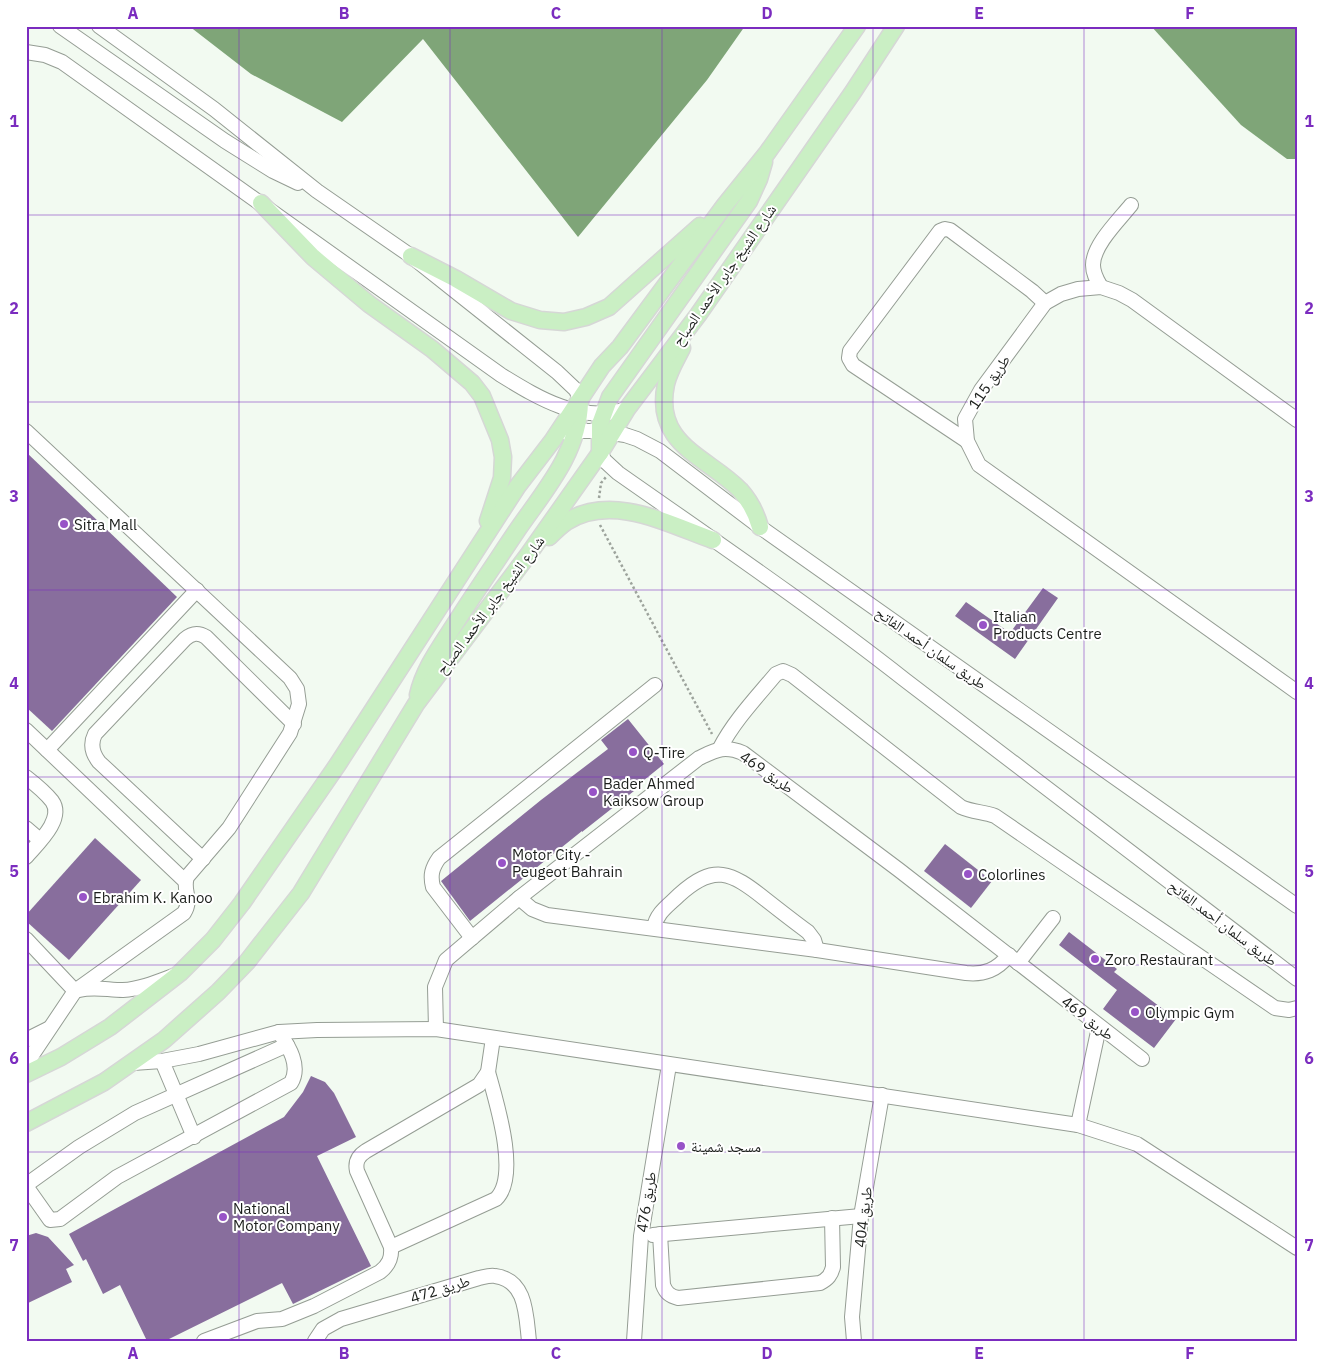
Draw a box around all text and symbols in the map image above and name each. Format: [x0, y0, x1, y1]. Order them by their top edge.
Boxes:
text: A [128, 3, 139, 23]
text: B [339, 3, 350, 23]
text: C [551, 3, 561, 23]
text: D [761, 3, 773, 23]
text: E [974, 3, 984, 23]
text: F [1185, 3, 1195, 23]
text: 1 [9, 111, 19, 131]
text: 1 [1304, 111, 1314, 131]
street label: شارع الشيخ جابر الأحمد الصباح [668, 200, 781, 350]
text: 2 [9, 298, 19, 318]
text: 2 [1304, 298, 1314, 318]
street label: طريق 115 [964, 351, 1015, 413]
text: 3 [9, 486, 19, 506]
text: 3 [1304, 486, 1314, 506]
place label: Sitra Mall [74, 515, 137, 534]
marker: Sitra Mall [58, 518, 70, 530]
street label: شارع الشيخ جابر الأحمد الصباح [432, 532, 549, 679]
street label: طريق سلمان أحمد الفاتح [871, 602, 990, 694]
place label: Italian Products Centre [993, 607, 1102, 643]
marker: Italian Products Centre [977, 619, 989, 631]
text: 4 [9, 673, 19, 693]
text: 4 [1304, 673, 1314, 693]
place label: Q-Tire [643, 743, 685, 762]
marker: Q-Tire [627, 746, 639, 758]
street label: طريق 469 [736, 747, 798, 798]
place label: Bader Ahmed Kaiksow Group [603, 774, 704, 810]
marker: Bader Ahmed Kaiksow Group [587, 786, 599, 798]
place label: Motor City - Peugeot Bahrain [512, 845, 623, 881]
marker: Motor City - Peugeot Bahrain [496, 857, 508, 869]
text: 5 [9, 861, 19, 881]
text: 5 [1304, 861, 1314, 881]
place label: Colorlines [978, 865, 1046, 884]
marker: Colorlines [962, 868, 974, 880]
street label: طريق سلمان أحمد الفاتح [1164, 876, 1281, 971]
place label: Ebrahim K. Kanoo [93, 888, 213, 907]
marker: Ebrahim K. Kanoo [77, 891, 89, 903]
place label: Zoro Restaurant [1105, 950, 1213, 969]
marker: Zoro Restaurant [1089, 953, 1101, 965]
street label: طريق 469 [1057, 992, 1118, 1045]
place label: Olympic Gym [1145, 1003, 1235, 1022]
marker: Olympic Gym [1129, 1006, 1141, 1018]
text: 6 [9, 1048, 19, 1068]
text: 6 [1304, 1048, 1314, 1068]
place label: مسجد شمينة [691, 1137, 761, 1156]
marker: مسجد شمينة [675, 1140, 687, 1152]
street label: طريق 476 [632, 1170, 661, 1234]
street label: طريق 404 [850, 1185, 877, 1249]
place label: National Motor Company [233, 1199, 340, 1235]
marker: National Motor Company [217, 1211, 229, 1223]
text: 7 [9, 1235, 19, 1255]
text: 7 [1304, 1235, 1314, 1255]
street label: طريق 472 [408, 1271, 472, 1308]
text: A [128, 1343, 139, 1363]
text: B [339, 1343, 350, 1363]
text: C [551, 1343, 561, 1363]
text: D [761, 1343, 773, 1363]
text: E [974, 1343, 984, 1363]
text: F [1185, 1343, 1195, 1363]

